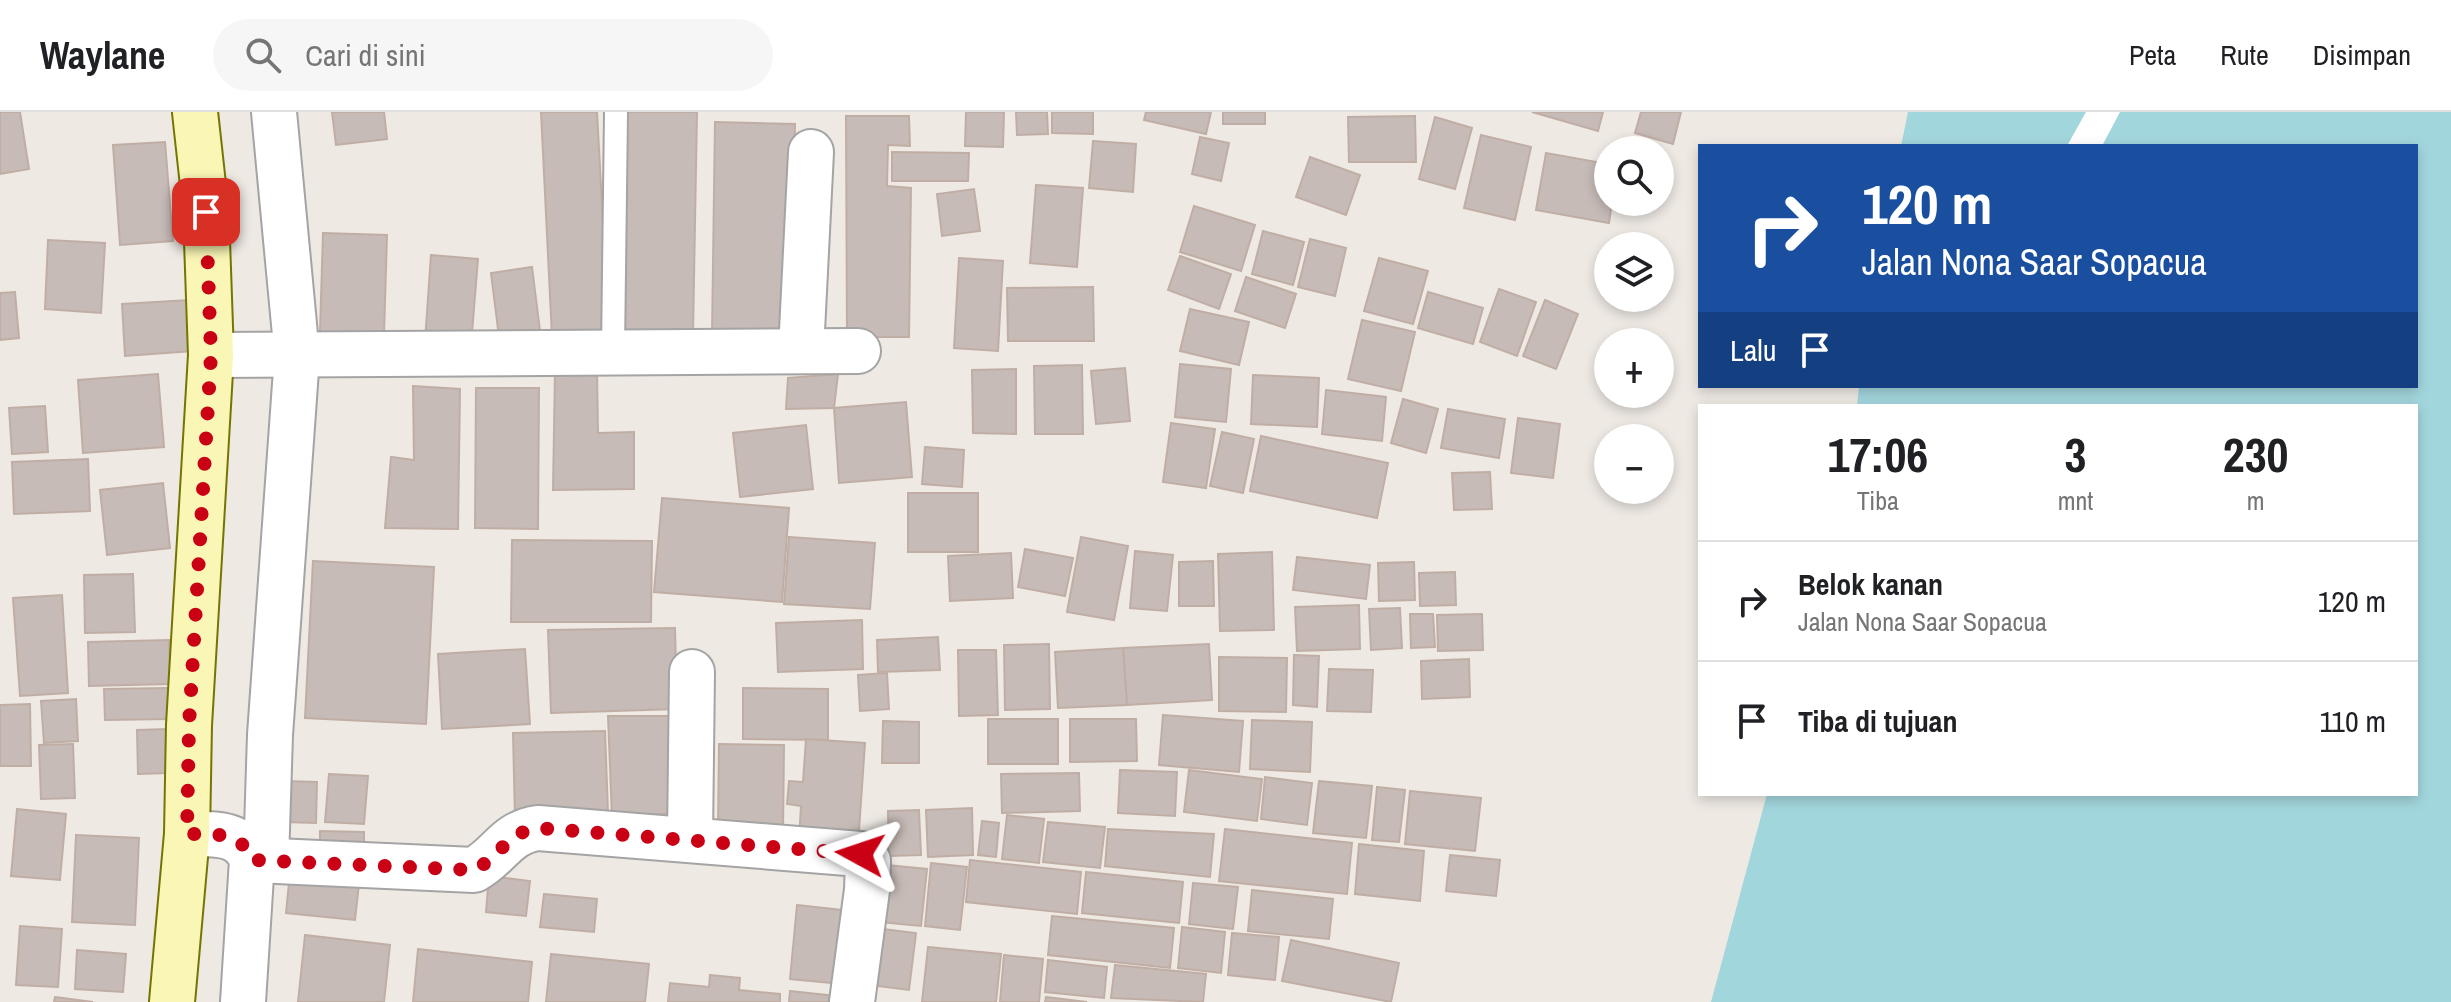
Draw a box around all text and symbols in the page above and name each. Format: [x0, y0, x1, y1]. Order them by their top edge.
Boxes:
search box [213, 19, 773, 91]
text: Waylane [40, 30, 165, 81]
icon: search [241, 33, 285, 77]
text: Cari di sini [305, 35, 426, 75]
text: Peta [2129, 36, 2176, 74]
text: Rute [2220, 36, 2269, 74]
text: Disimpan [2313, 36, 2411, 74]
map controls [1594, 136, 1674, 504]
button: search [1594, 136, 1674, 216]
text: 120 m [1862, 166, 1992, 241]
icon: right [1730, 176, 1834, 280]
pin [172, 178, 240, 246]
icon: arrive [184, 190, 228, 234]
button: layers [1594, 232, 1674, 312]
text: Jalan Nona Saar Sopacua [1862, 238, 2207, 286]
button: + [1594, 328, 1674, 408]
icon: arrive [1793, 328, 1837, 372]
text: Lalu [1730, 330, 1777, 370]
text: 17:06 [1828, 422, 1928, 487]
text: 3 [2065, 422, 2086, 487]
text: 230 [2223, 422, 2288, 487]
button: − [1594, 424, 1674, 504]
text: Tiba [1857, 483, 1899, 518]
text: mnt [2058, 483, 2093, 518]
text: m [2247, 483, 2265, 518]
text: Belok kanan [1798, 564, 1943, 604]
icon: right [1730, 579, 1774, 623]
text: 120 m [2318, 581, 2386, 621]
text: Jalan Nona Saar Sopacua [1798, 604, 2047, 639]
icon: arrive [1730, 699, 1774, 743]
text: Tiba di tujuan [1798, 701, 1958, 741]
text: 110 m [2319, 701, 2386, 741]
position arrow [818, 812, 902, 896]

